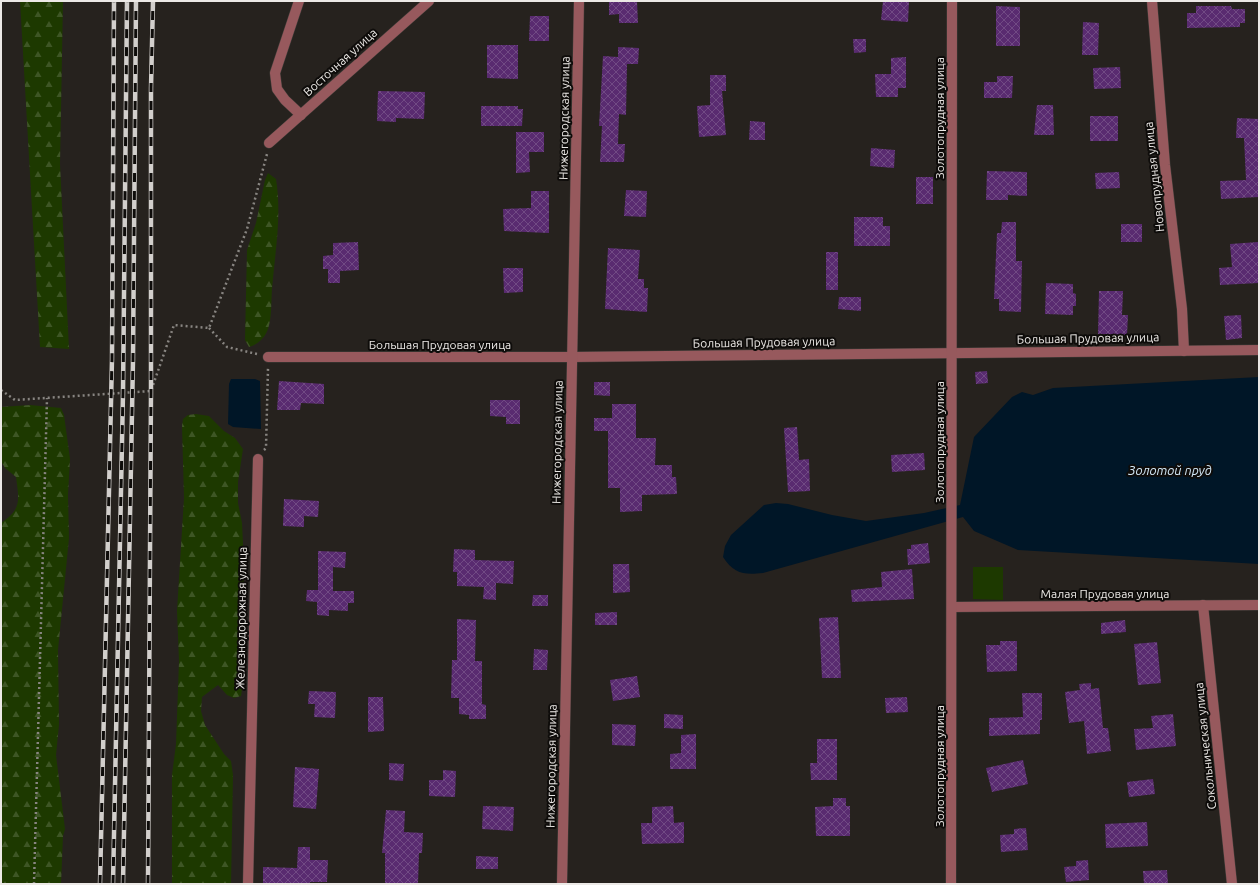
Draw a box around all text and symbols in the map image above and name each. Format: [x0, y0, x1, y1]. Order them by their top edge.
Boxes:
street label: Восточная улица [301, 26, 379, 98]
street label: Нижегородская улица [556, 56, 572, 180]
street label: Золотопрудная улица [933, 57, 946, 179]
street label: Новопрудная улица [1142, 121, 1166, 233]
street label: Большая Прудовая улица [1017, 330, 1159, 346]
street label: Большая Прудовая улица [693, 334, 835, 350]
street label: Большая Прудовая улица [369, 338, 511, 351]
street label: Нижегородская улица [549, 380, 565, 504]
street label: Золотопрудная улица [933, 381, 946, 503]
water label: Золотой пруд [1127, 463, 1212, 477]
street label: Железнодорожная улица [233, 547, 249, 689]
street label: Малая Прудовая улица [1041, 587, 1169, 600]
street label: Сокольническая улица [1192, 682, 1218, 810]
street label: Нижегородская улица [543, 704, 559, 828]
street label: Золотопрудная улица [933, 705, 946, 827]

